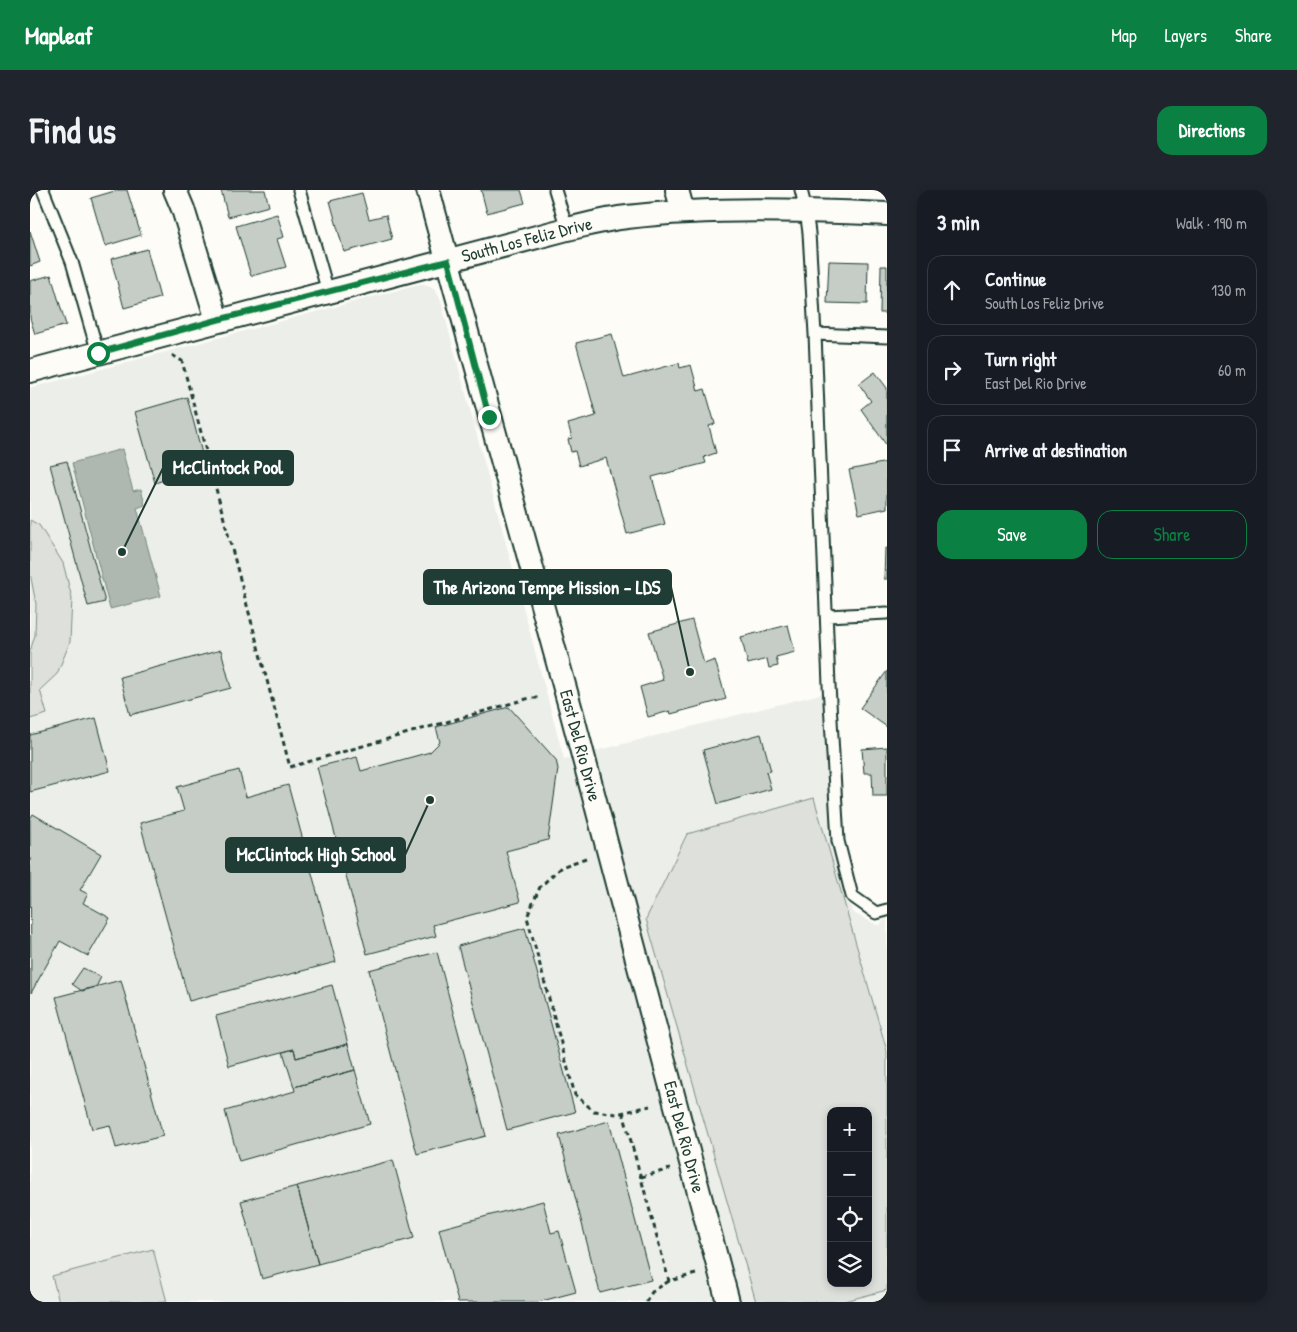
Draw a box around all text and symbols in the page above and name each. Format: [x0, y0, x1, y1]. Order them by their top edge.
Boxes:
text: Mapleaf [25, 19, 93, 51]
text: Map [1111, 23, 1137, 48]
text: Layers [1165, 23, 1207, 48]
text: Share [1235, 23, 1272, 48]
button: Directions [1157, 106, 1267, 155]
text: Find us [30, 107, 116, 154]
text: 3 min [937, 208, 980, 237]
street label: South Los Feliz Drive [459, 211, 595, 268]
text: Walk · 190 m [1176, 212, 1247, 234]
text: Continue [985, 266, 1046, 292]
icon: ahead [938, 276, 966, 304]
text: 130 m [1211, 279, 1246, 301]
text: South Los Feliz Drive [985, 292, 1104, 314]
route start [87, 342, 110, 365]
text: Turn right [985, 346, 1056, 372]
icon: right [938, 356, 966, 384]
text: 60 m [1218, 359, 1246, 381]
text: East Del Rio Drive [985, 372, 1087, 394]
route end [478, 406, 501, 429]
icon: arrive [938, 436, 966, 464]
text: Arrive at destination [985, 437, 1127, 463]
callout: McClintock Pool [163, 451, 293, 485]
text: McClintock Pool [173, 454, 284, 480]
button: Save [937, 510, 1087, 559]
button: Share [1097, 510, 1247, 559]
callout: The Arizona Tempe Mission - LDS [424, 570, 671, 604]
text: The Arizona Tempe Mission - LDS [432, 574, 661, 601]
street label: East Del Rio Drive [554, 687, 608, 804]
callout: McClintock High School [226, 838, 405, 872]
text: McClintock High School [236, 841, 397, 868]
street label: East Del Rio Drive [658, 1078, 711, 1195]
map controls [827, 1107, 872, 1287]
button: + [827, 1107, 872, 1152]
button: − [827, 1152, 872, 1197]
button: locate [827, 1197, 872, 1242]
button: layers [827, 1242, 872, 1287]

